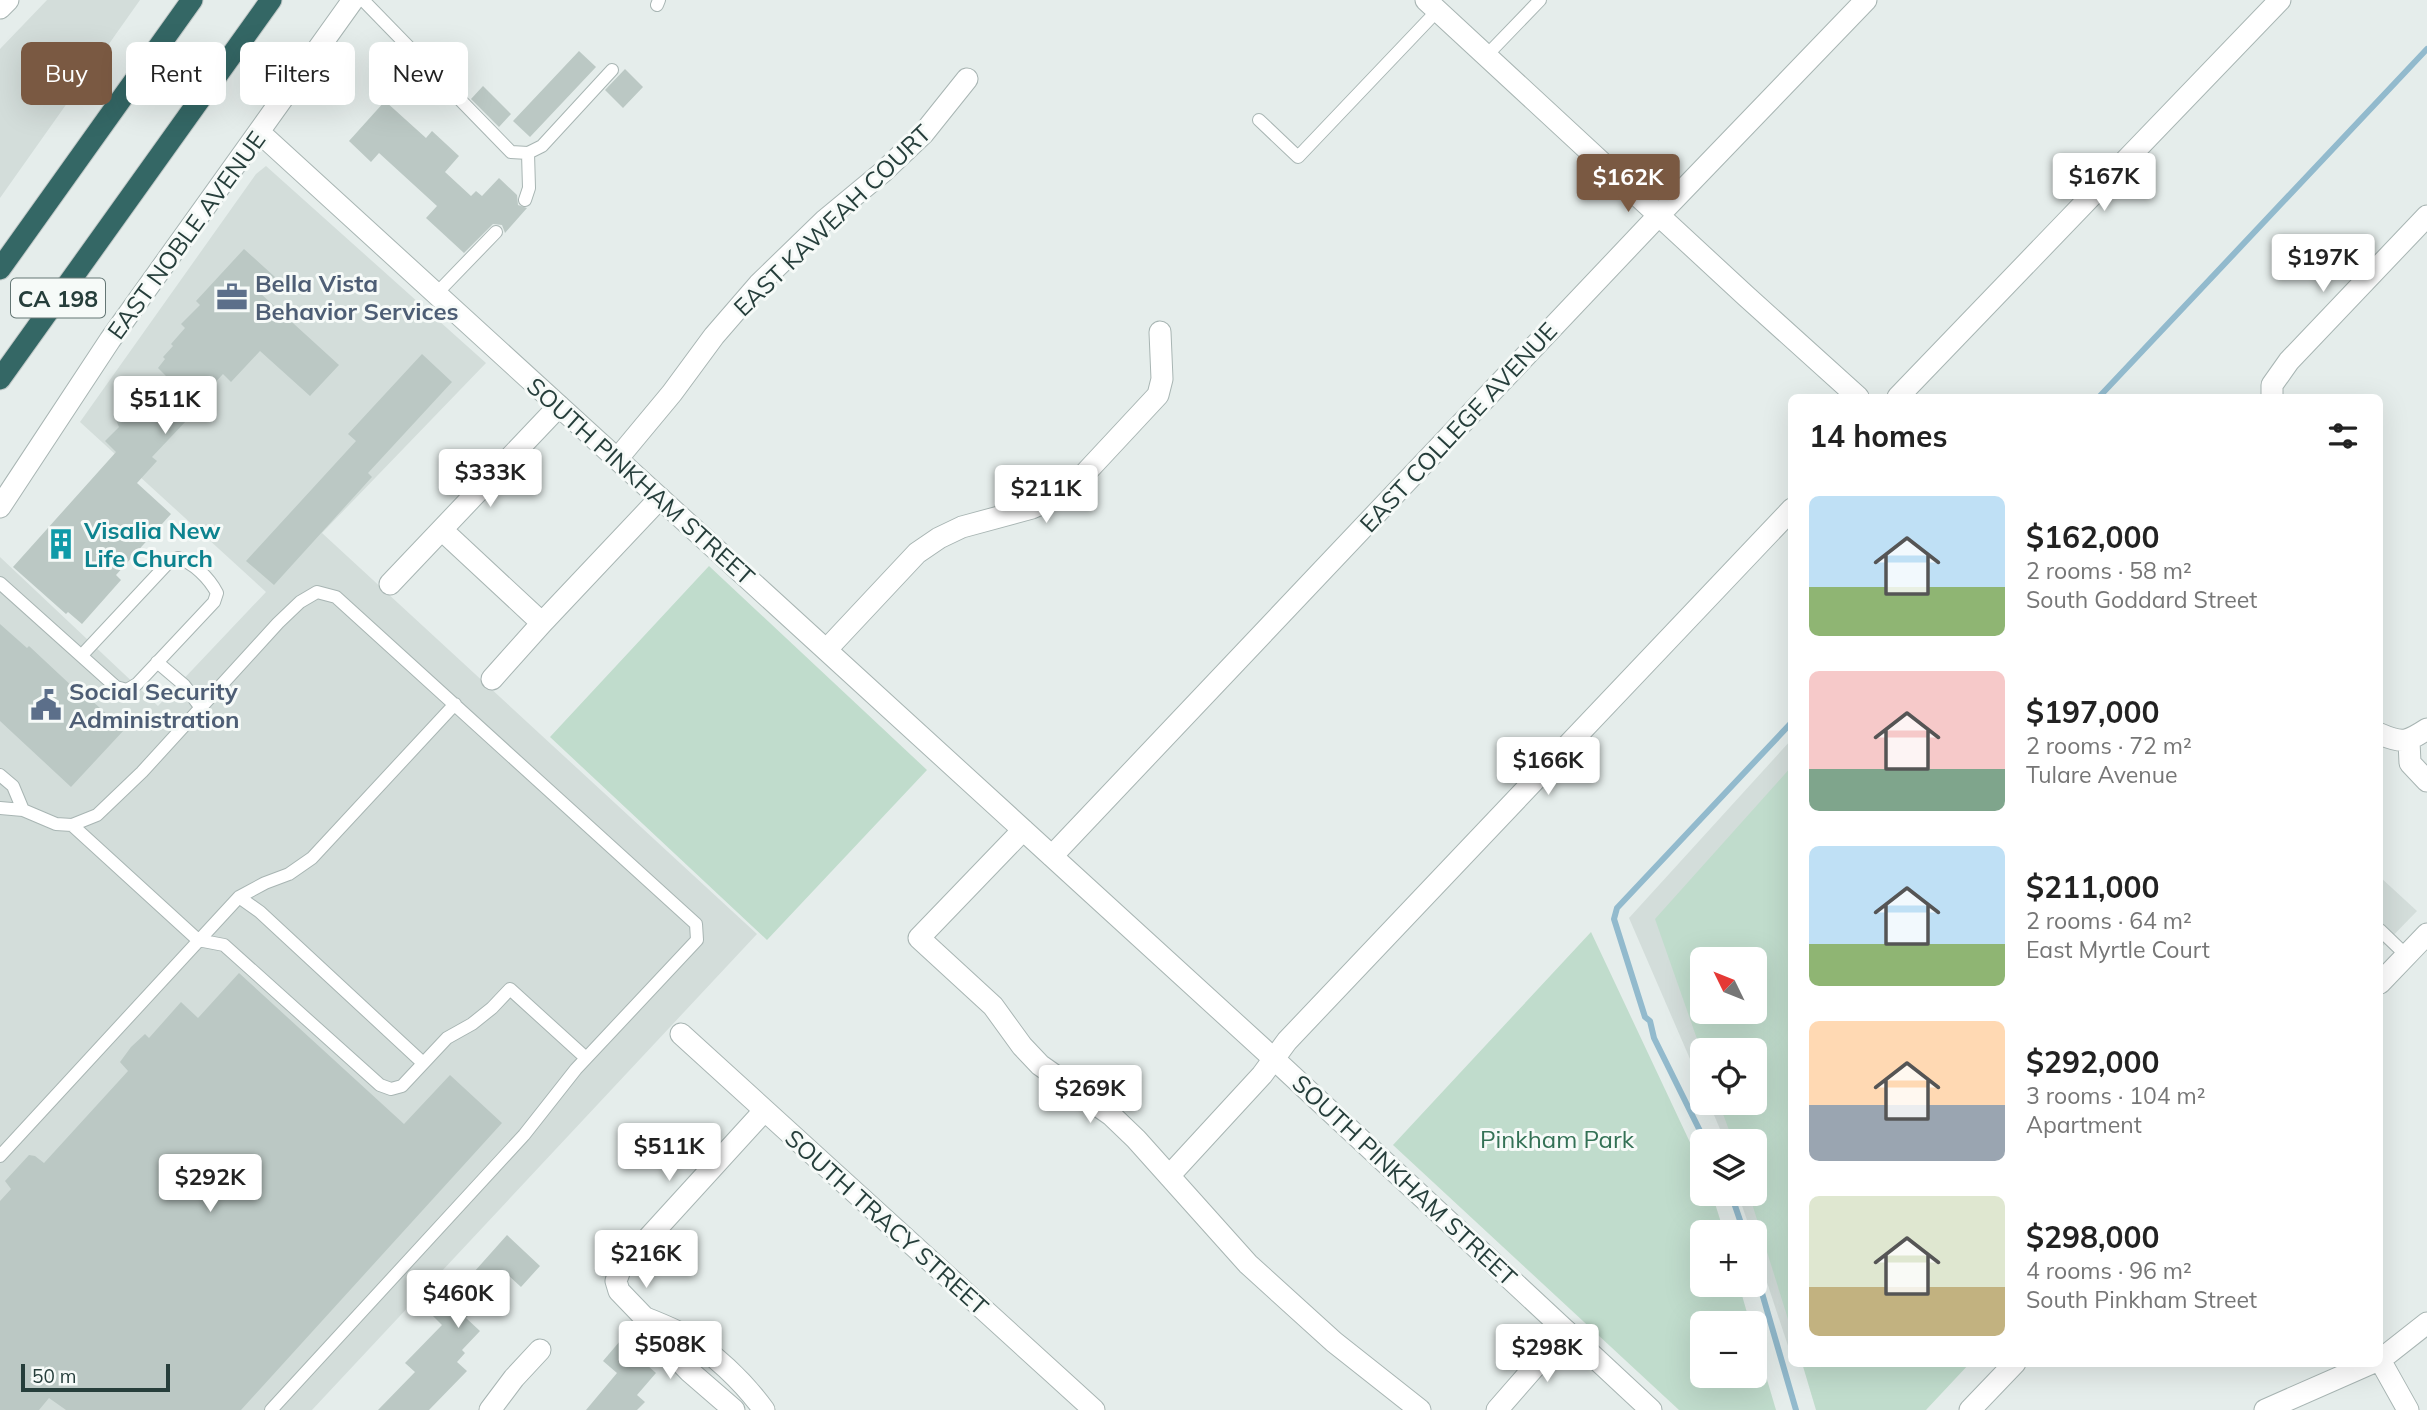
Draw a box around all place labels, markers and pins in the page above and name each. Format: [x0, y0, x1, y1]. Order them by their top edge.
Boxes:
pin: $162K [1579, 154, 1677, 214]
pin: $167K [2055, 154, 2153, 213]
pin: $197K [2274, 234, 2372, 294]
place label: Bella Vista Behavior Services [255, 268, 459, 326]
office icon: Bella Vista Behavior Services [215, 280, 249, 314]
pin: $511K [116, 376, 214, 436]
pin: $333K [441, 449, 539, 509]
pin: $211K [997, 466, 1095, 525]
place label: Visalia New Life Church [83, 515, 221, 573]
building icon: Visalia New Life Church [44, 527, 78, 561]
place label: Social Security Administration [69, 676, 240, 734]
public building icon: Social Security Administration [29, 688, 63, 722]
pin: $166K [1499, 738, 1597, 797]
pin: $269K [1041, 1066, 1139, 1125]
pin: $511K [620, 1124, 718, 1183]
pin: $292K [161, 1154, 259, 1214]
pin: $216K [597, 1230, 695, 1290]
pin: $460K [409, 1270, 507, 1330]
pin: $508K [621, 1322, 719, 1381]
pin: $298K [1498, 1324, 1596, 1384]

